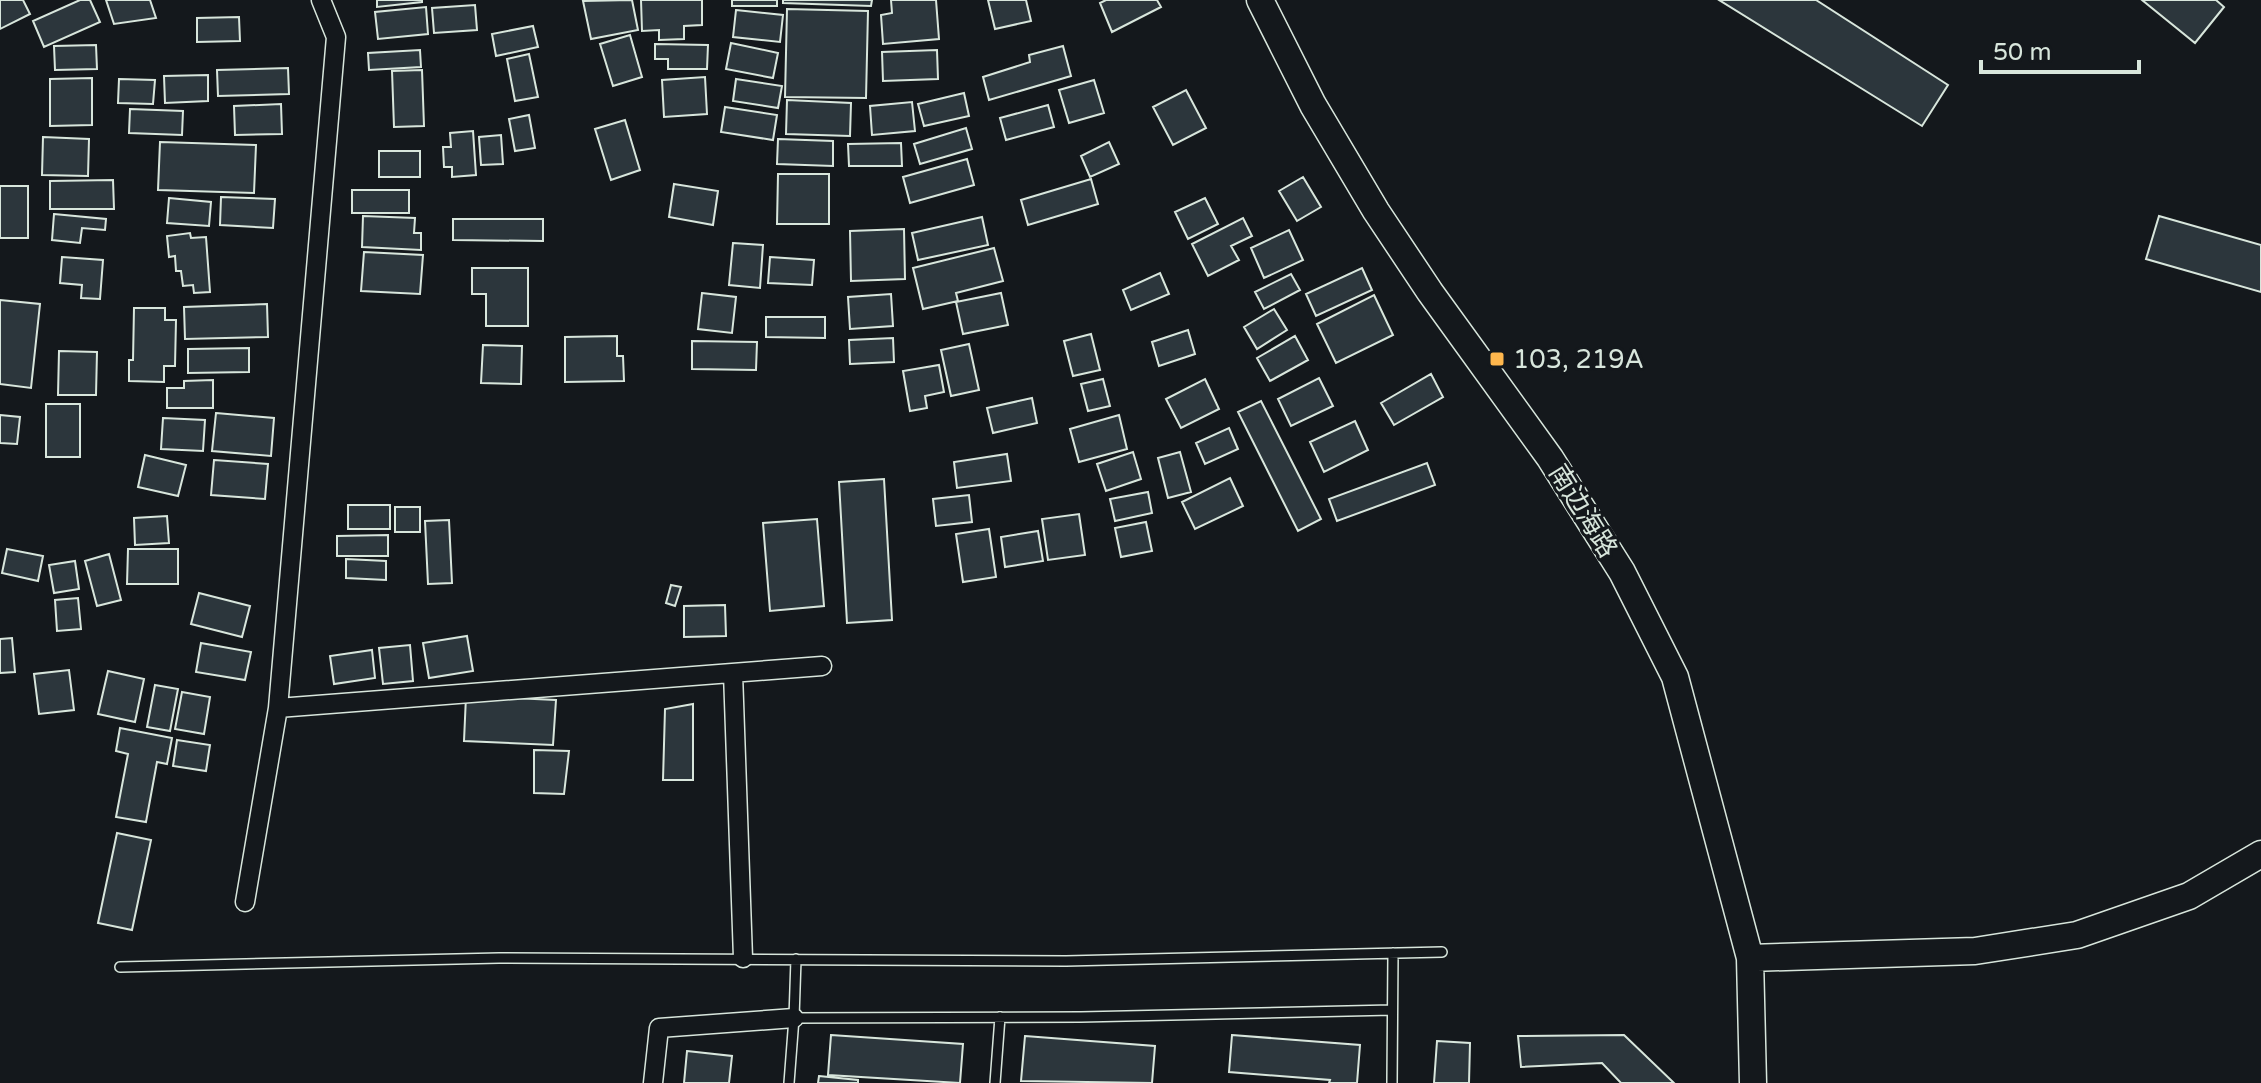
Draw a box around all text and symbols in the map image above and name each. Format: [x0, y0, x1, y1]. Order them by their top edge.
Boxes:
scale bar [1981, 24, 2139, 74]
text: 50 m [1993, 38, 2051, 67]
place label: 103, 219A [1513, 344, 1644, 375]
marker: 103, 219A [1488, 350, 1506, 368]
street label: 南边海路 [1542, 459, 1624, 563]

